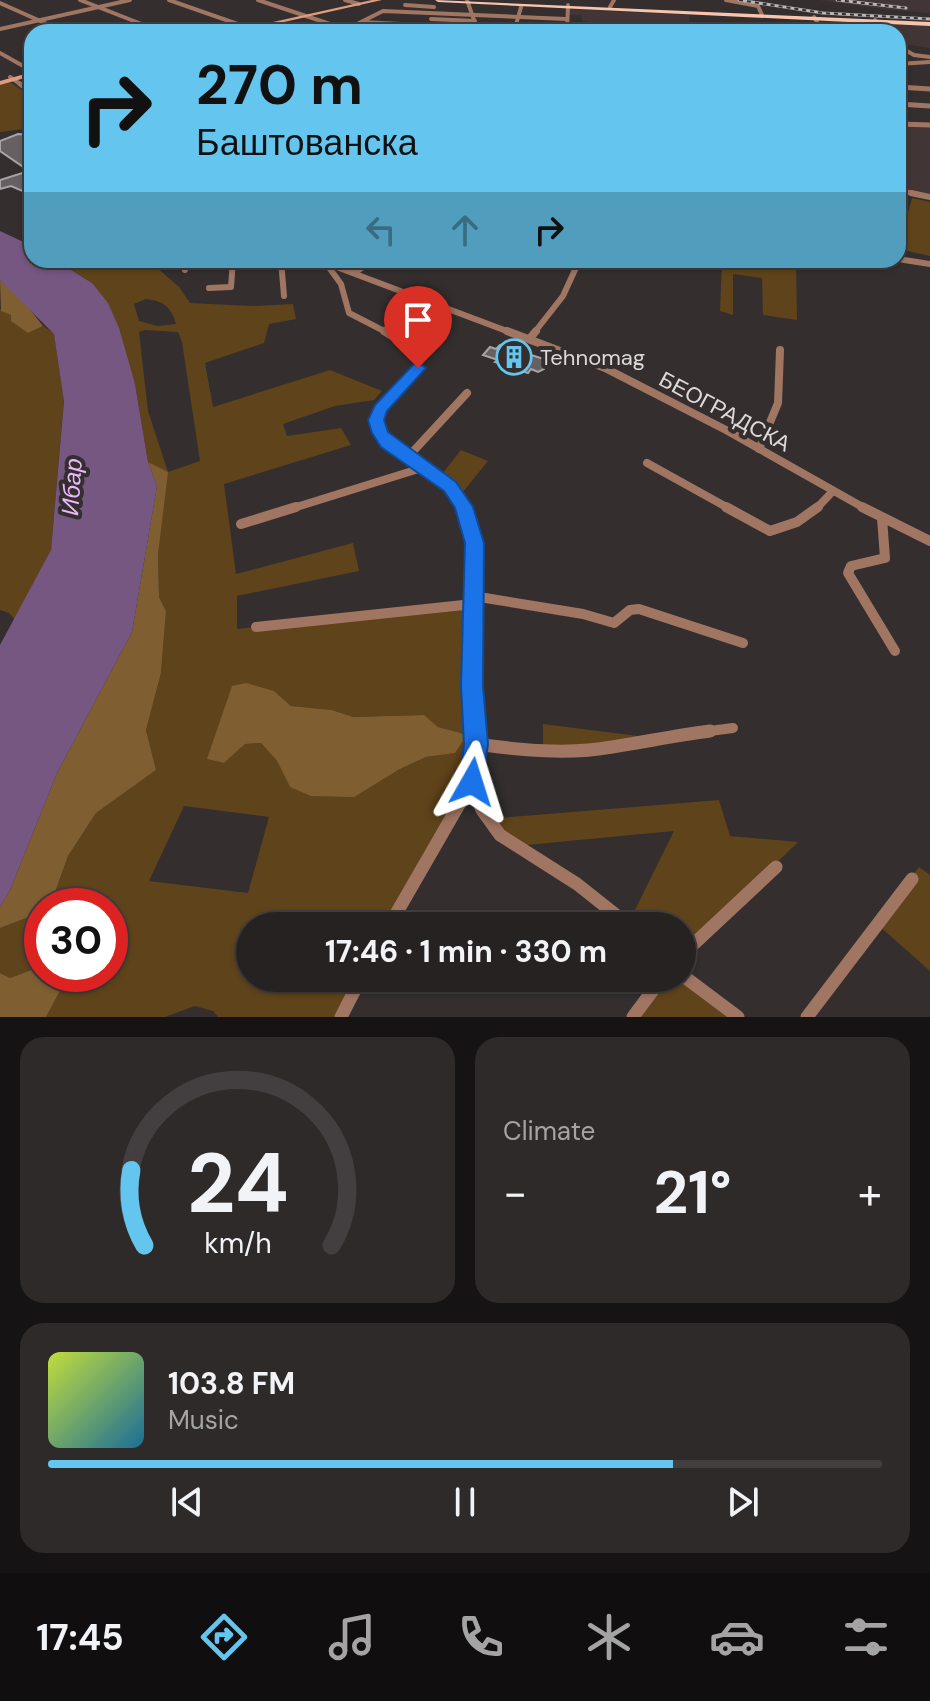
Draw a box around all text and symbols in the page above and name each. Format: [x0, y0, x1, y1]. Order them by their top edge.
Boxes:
text: 270 m [196, 48, 363, 121]
icon: right [64, 56, 168, 160]
text: Баштованска [196, 119, 418, 166]
icon: left [359, 208, 403, 252]
icon: ahead [443, 208, 487, 252]
icon: right [527, 208, 571, 252]
pin [384, 286, 452, 368]
icon: arrive [396, 298, 440, 342]
building icon: Tehnomag [495, 338, 533, 376]
place label: Tehnomag [540, 343, 645, 372]
street label: БЕОГРАДСКА [654, 365, 796, 458]
water label: Ибар [54, 457, 89, 517]
position arrow [430, 740, 514, 824]
speed limit sign: 30 [24, 888, 128, 992]
text: 17:46 · 1 min · 330 m [325, 932, 607, 971]
text: Climate [503, 1114, 595, 1148]
text: 24 [187, 1129, 288, 1238]
text: 21° [653, 1153, 732, 1232]
text: − [503, 1164, 527, 1222]
text: + [858, 1164, 882, 1222]
text: km/h [204, 1225, 271, 1262]
text: 103.8 FM [168, 1364, 295, 1403]
text: Music [168, 1403, 239, 1437]
icon: previous [165, 1480, 209, 1524]
icon: pause [443, 1480, 487, 1524]
icon: next [721, 1480, 765, 1524]
icon: directions [196, 1609, 252, 1665]
icon: music [324, 1609, 380, 1665]
icon: phone [453, 1609, 509, 1665]
icon: climate [581, 1609, 637, 1665]
icon: car [709, 1609, 765, 1665]
icon: filters [838, 1609, 894, 1665]
text: 17:45 [36, 1614, 124, 1661]

